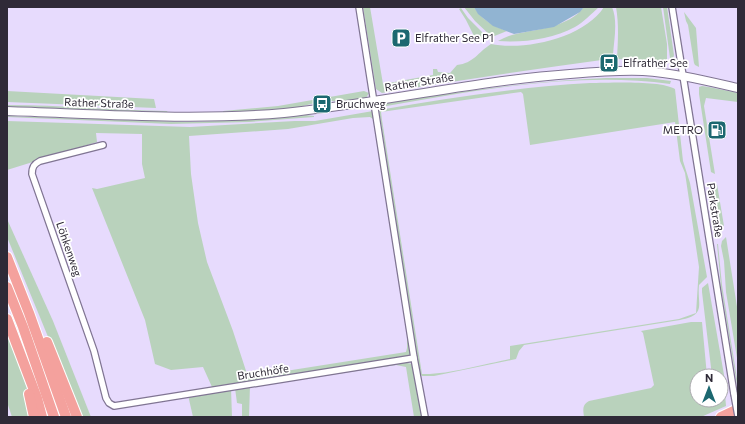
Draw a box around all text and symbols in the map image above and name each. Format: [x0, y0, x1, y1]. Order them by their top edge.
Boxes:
parking icon: Elfrather See P1 [390, 27, 412, 49]
place label: Elfrather See P1 [415, 31, 494, 44]
bus stop icon: Elfrather See [598, 52, 620, 74]
place label: Elfrather See [623, 56, 688, 69]
street label: Rather Straße [384, 70, 454, 93]
bus stop icon: Bruchweg [311, 93, 333, 115]
street label: Rather Straße [64, 95, 134, 110]
place label: Bruchweg [336, 97, 386, 110]
fuel station icon: METRO [706, 119, 728, 141]
place label: METRO [663, 123, 703, 136]
street label: Parkstraße [705, 182, 726, 238]
street label: Löhkenweg [54, 220, 85, 278]
street label: Bruchhöfe [236, 361, 290, 382]
north arrow [689, 368, 729, 408]
text: N [705, 371, 713, 384]

